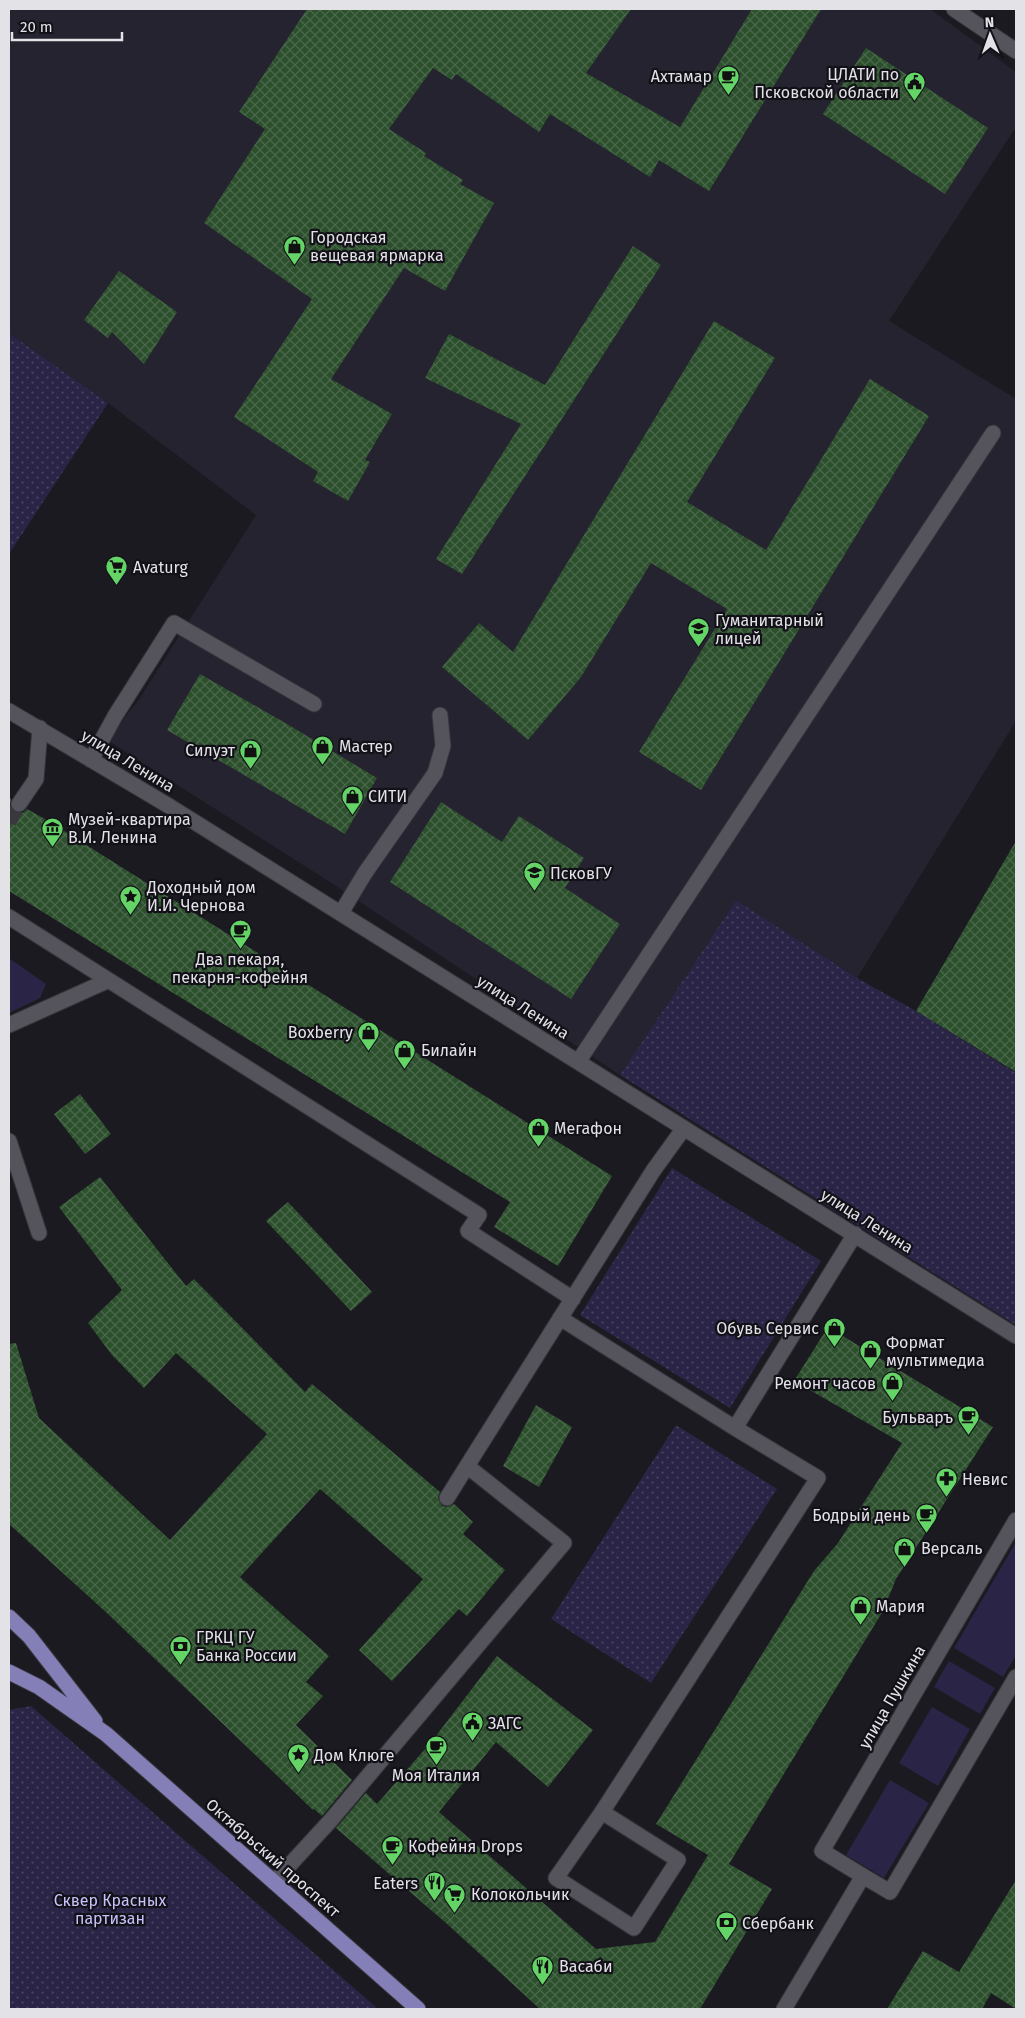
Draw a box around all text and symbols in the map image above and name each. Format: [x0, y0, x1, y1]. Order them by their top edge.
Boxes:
scale bar [12, 10, 122, 42]
north arrow [965, 10, 1015, 60]
text: N [985, 14, 995, 31]
text: 20 m [20, 18, 53, 36]
cafe icon: Ахтамар [716, 64, 740, 95]
place label: ЦЛАТИ по Псковской области [754, 65, 899, 102]
place label: Ахтамар [651, 67, 712, 86]
public building icon: ЦЛАТИ по Псковской области [903, 71, 927, 102]
place label: Городская вещевая ярмарка [310, 228, 444, 265]
shop icon: Городская вещевая ярмарка [282, 234, 306, 265]
supermarket icon: Avaturg [105, 555, 129, 586]
place label: Avaturg [133, 558, 189, 577]
place label: Гуманитарный лицей [715, 611, 824, 648]
school or university icon: Гуманитарный лицей [687, 617, 711, 648]
street label: улица Ленина [78, 726, 178, 796]
shop icon: Мастер [311, 734, 335, 765]
place label: Мастер [339, 737, 393, 756]
shop icon: Силуэт [239, 738, 263, 769]
place label: Силуэт [185, 741, 236, 760]
shop icon: СИТИ [340, 784, 364, 815]
place label: СИТИ [368, 787, 407, 806]
place label: Музей-квартира В.И. Ленина [68, 810, 191, 847]
museum icon: Музей-квартира В.И. Ленина [40, 816, 64, 847]
school or university icon: ПсковГУ [522, 861, 546, 892]
place label: ПсковГУ [550, 864, 612, 883]
place label: Доходный дом И.И. Чернова [146, 878, 256, 915]
place icon: Доходный дом И.И. Чернова [119, 884, 143, 915]
cafe icon: Два пекаря, пекарня-кофейня [228, 918, 252, 949]
place label: Два пекаря, пекарня-кофейня [172, 950, 308, 987]
street label: улица Ленина [473, 971, 573, 1043]
shop icon: Boxberry [357, 1020, 381, 1051]
place label: Boxberry [288, 1023, 353, 1042]
shop icon: Билайн [393, 1038, 417, 1069]
place label: Билайн [421, 1041, 477, 1060]
shop icon: Мегафон [526, 1116, 550, 1147]
place label: Мегафон [554, 1119, 622, 1138]
street label: улица Ленина [817, 1185, 917, 1257]
shop icon: Обувь Сервис [823, 1316, 847, 1347]
place label: Обувь Сервис [716, 1319, 819, 1338]
place label: Формат мультимедиа [886, 1333, 985, 1370]
shop icon: Формат мультимедиа [858, 1339, 882, 1370]
shop icon: Ремонт часов [880, 1371, 904, 1402]
place label: Ремонт часов [774, 1374, 876, 1393]
cafe icon: Бульваръ [957, 1405, 981, 1436]
place label: Бульваръ [882, 1408, 953, 1427]
pharmacy icon: Невис [934, 1467, 958, 1498]
place label: Невис [962, 1470, 1008, 1489]
cafe icon: Бодрый день [914, 1503, 938, 1534]
place label: Бодрый день [812, 1506, 910, 1525]
shop icon: Версаль [893, 1536, 917, 1567]
place label: Версаль [921, 1539, 983, 1558]
shop icon: Мария [848, 1594, 872, 1625]
place label: Мария [876, 1597, 925, 1616]
place label: ГРКЦ ГУ Банка России [196, 1628, 297, 1665]
bank icon: ГРКЦ ГУ Банка России [168, 1634, 192, 1665]
street label: улица Пушкина [855, 1642, 929, 1752]
public building icon: ЗАГС [460, 1711, 484, 1742]
place label: ЗАГС [488, 1714, 522, 1733]
cafe icon: Моя Италия [424, 1734, 448, 1765]
place icon: Дом Клюге [286, 1743, 310, 1774]
place label: Дом Клюге [313, 1746, 394, 1765]
place label: Моя Италия [392, 1766, 480, 1785]
street label: Октябрьский проспект [202, 1795, 344, 1922]
cafe icon: Кофейня Drops [380, 1834, 404, 1865]
place label: Кофейня Drops [408, 1837, 523, 1856]
restaurant icon: Eaters [422, 1871, 446, 1902]
place label: Eaters [373, 1874, 418, 1893]
supermarket icon: Колокольчик [443, 1882, 467, 1913]
place label: Колокольчик [471, 1885, 570, 1904]
park label: Сквер Красных партизан [54, 1891, 167, 1928]
bank icon: Сбербанк [714, 1911, 738, 1942]
place label: Сбербанк [742, 1914, 814, 1933]
restaurant icon: Васаби [531, 1954, 555, 1985]
place label: Васаби [559, 1957, 613, 1976]

